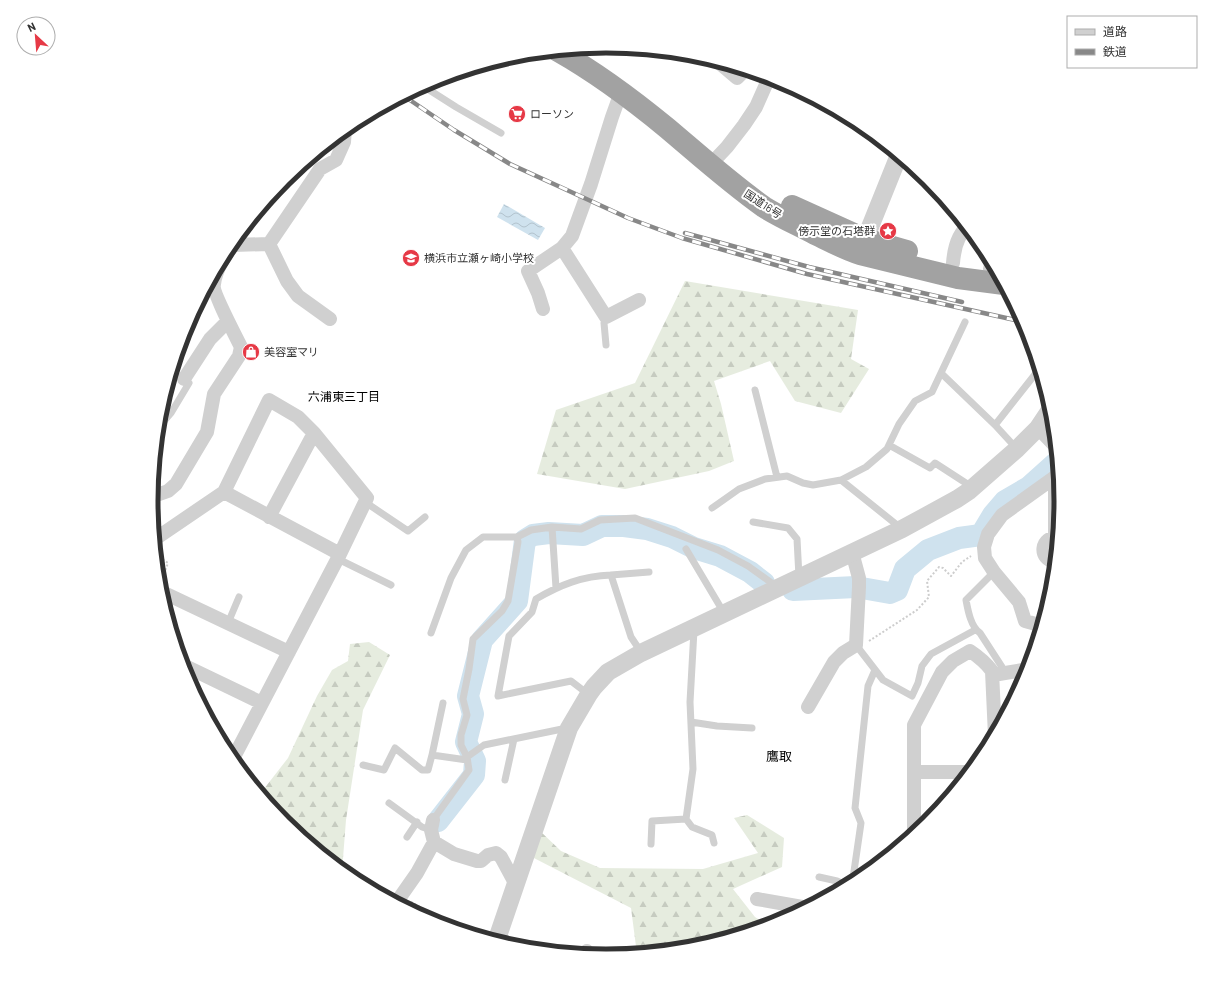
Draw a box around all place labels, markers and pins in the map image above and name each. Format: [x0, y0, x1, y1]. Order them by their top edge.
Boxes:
supermarket icon: ローソン [507, 104, 527, 124]
place label: ローソン [530, 107, 574, 120]
place icon: 傍示堂の石塔群 [878, 221, 898, 241]
place label: 傍示堂の石塔群 [798, 224, 875, 237]
school or university icon: 横浜市立瀬ヶ崎小学校 [401, 248, 421, 268]
place label: 横浜市立瀬ヶ崎小学校 [424, 251, 534, 264]
shop icon: 美容室マリ [241, 342, 261, 362]
place label: 美容室マリ [264, 345, 319, 358]

